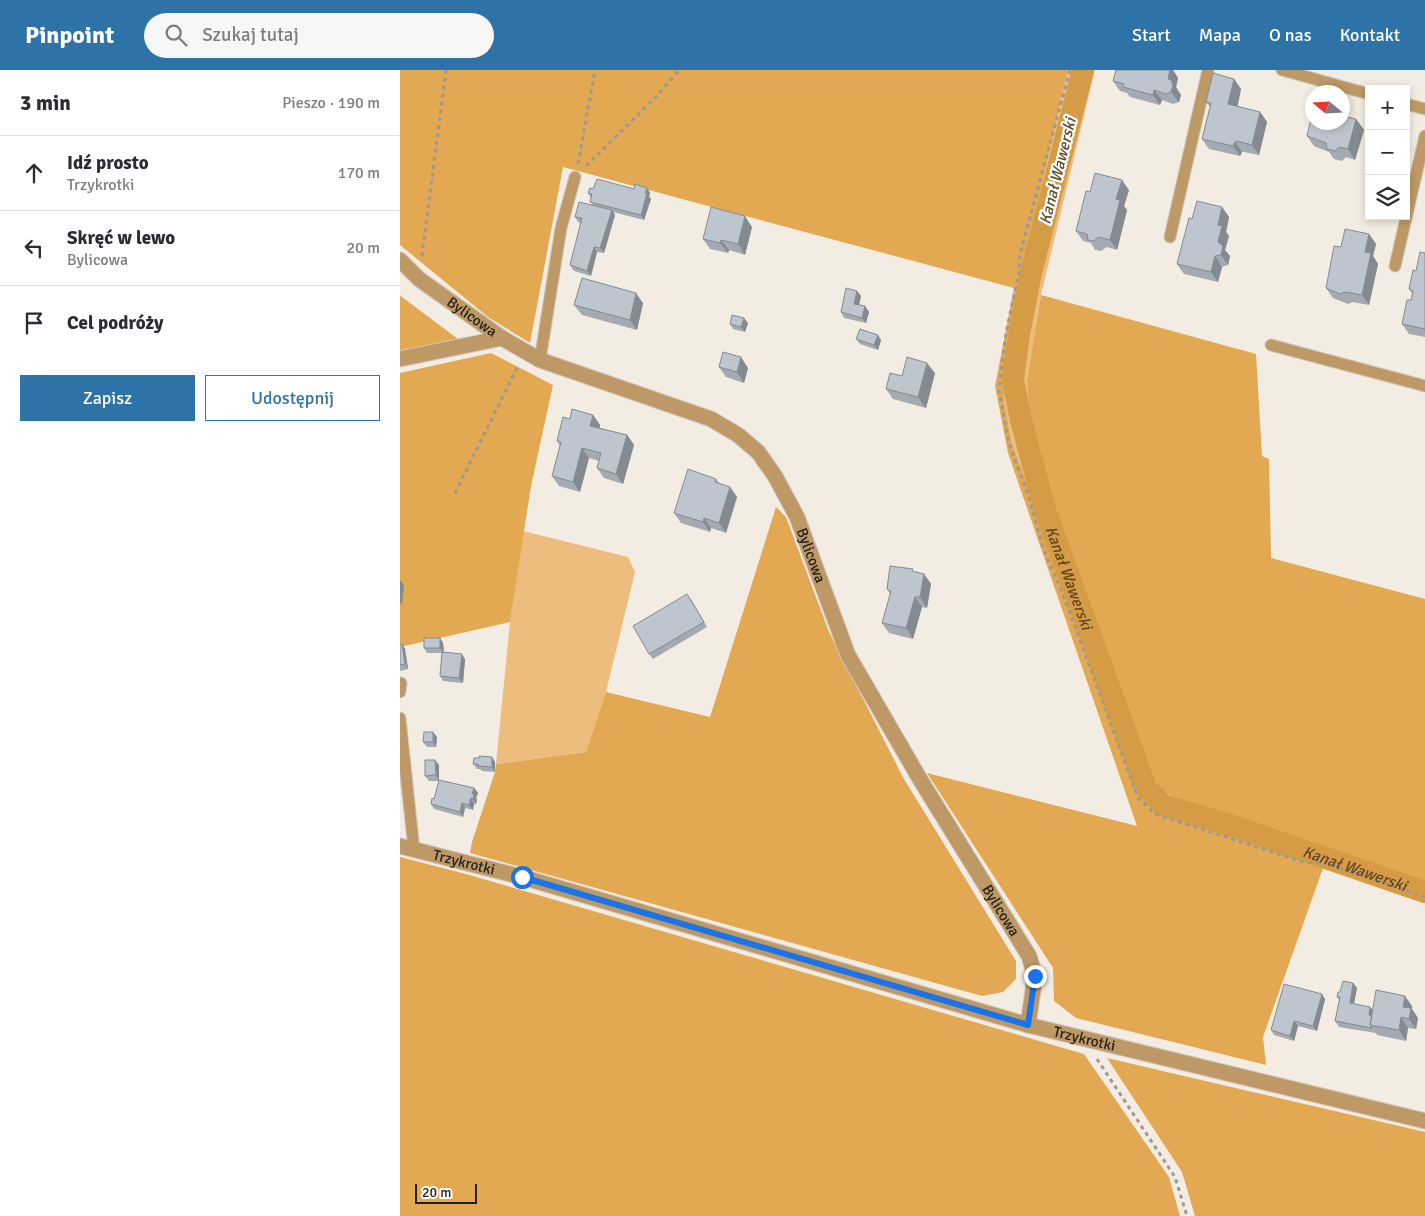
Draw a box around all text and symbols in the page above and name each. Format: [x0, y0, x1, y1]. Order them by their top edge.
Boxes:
search box [144, 13, 494, 58]
text: Pinpoint [25, 20, 114, 50]
icon: search [162, 21, 190, 49]
text: Szukaj tutaj [202, 23, 299, 47]
text: Start [1132, 24, 1171, 46]
text: Mapa [1199, 24, 1241, 46]
text: O nas [1269, 24, 1312, 46]
text: Kontakt [1340, 24, 1400, 46]
north arrow [1305, 85, 1350, 130]
map controls [1365, 85, 1410, 220]
button: + [1365, 85, 1410, 130]
text: 3 min [20, 90, 71, 116]
text: Pieszo · 190 m [282, 93, 380, 113]
water label: Kanał Wawerski [1035, 114, 1081, 226]
button: − [1365, 130, 1410, 175]
text: Idź prosto [67, 151, 149, 175]
icon: ahead [20, 159, 48, 187]
text: 170 m [338, 163, 380, 183]
text: Trzykrotki [67, 175, 134, 195]
button: layers [1365, 175, 1410, 220]
text: Skręć w lewo [67, 226, 175, 250]
icon: left [20, 234, 48, 262]
text: 20 m [346, 238, 380, 258]
text: Bylicowa [67, 250, 128, 270]
street label: Bylicowa [444, 293, 501, 341]
icon: arrive [20, 309, 48, 337]
text: Cel podróży [67, 311, 163, 335]
button: Zapisz [20, 375, 195, 421]
button: Udostępnij [205, 375, 380, 421]
water label: Kanał Wawerski [1041, 523, 1097, 634]
street label: Bylicowa [793, 525, 830, 585]
water label: Kanał Wawerski [1300, 842, 1411, 897]
street label: Trzykrotki [431, 846, 497, 879]
route start [511, 866, 534, 889]
street label: Bylicowa [978, 881, 1024, 940]
route end [1024, 965, 1047, 988]
street label: Trzykrotki [1051, 1022, 1117, 1055]
scale bar [415, 1181, 478, 1204]
text: 20 m [422, 1184, 451, 1201]

